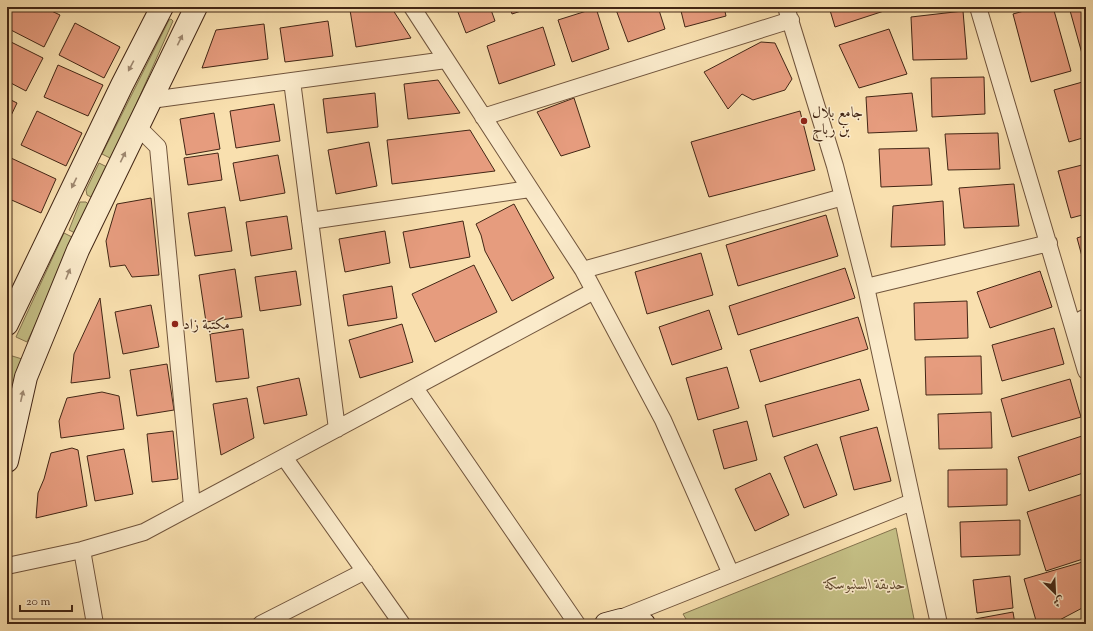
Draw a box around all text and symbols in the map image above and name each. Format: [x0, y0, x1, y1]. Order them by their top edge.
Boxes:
one-way arrow [177, 34, 183, 46]
one-way arrow [128, 61, 135, 72]
place label: جامع بلال بن رباح [812, 103, 863, 142]
marker: جامع بلال بن رباح [799, 116, 809, 126]
one-way arrow [120, 151, 126, 162]
one-way arrow [71, 177, 77, 189]
one-way arrow [65, 269, 71, 280]
place label: مكتبة زاد [183, 315, 230, 336]
marker: مكتبة زاد [170, 319, 180, 329]
one-way arrow [19, 389, 25, 402]
north arrow [1035, 573, 1075, 613]
park label: حديقة السنبوسكة [823, 575, 905, 596]
scale bar [20, 587, 72, 613]
text: ش [1050, 592, 1067, 611]
text: 20 m [26, 593, 51, 611]

